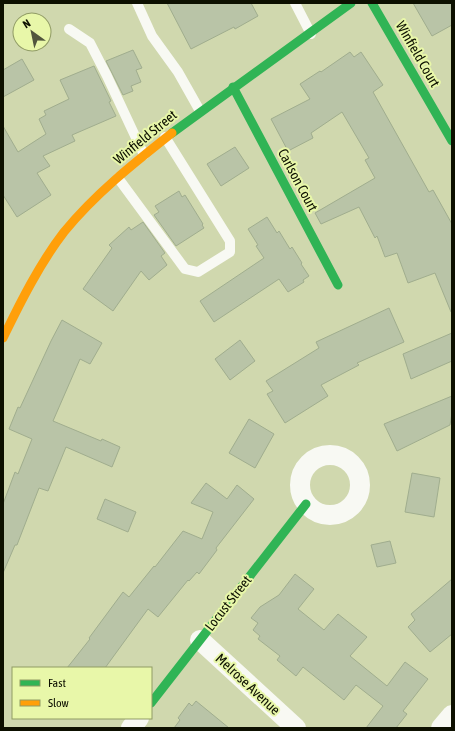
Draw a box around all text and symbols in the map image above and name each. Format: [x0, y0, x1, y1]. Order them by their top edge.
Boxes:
north arrow [12, 12, 52, 52]
text: N [21, 17, 33, 30]
street label: Winfield Court [393, 18, 443, 90]
street label: Winfield Street [110, 107, 180, 167]
street label: Carlson Court [275, 146, 321, 214]
street label: Locust Street [202, 572, 254, 634]
street label: Melrose Avenue [213, 650, 283, 718]
legend [12, 667, 152, 719]
text: Fast [48, 676, 66, 690]
text: Slow [48, 696, 69, 710]

